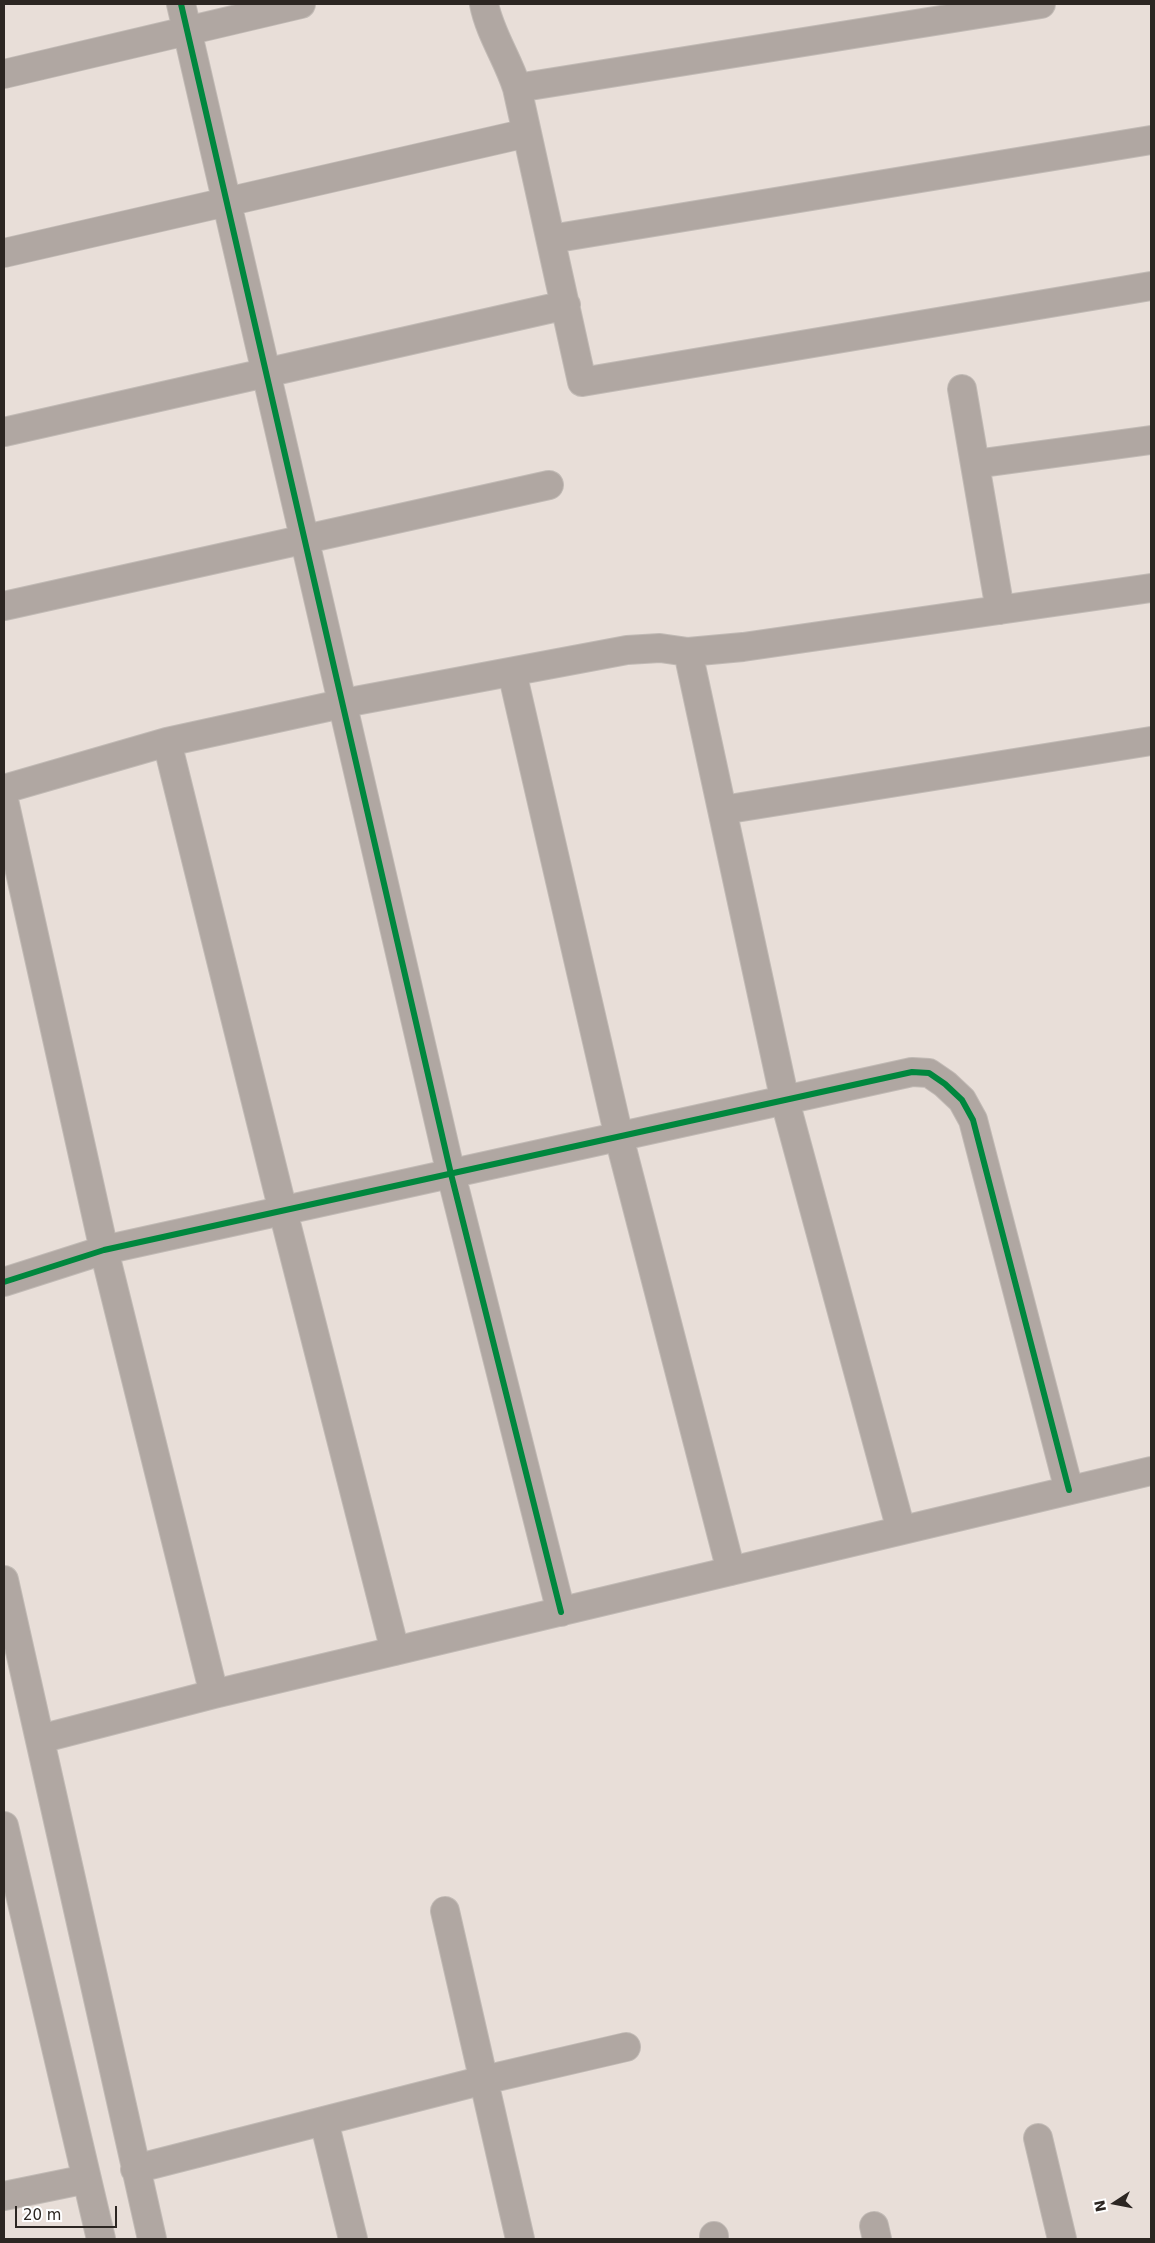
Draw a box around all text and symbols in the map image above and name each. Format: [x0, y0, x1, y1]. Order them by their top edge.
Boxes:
north arrow [1090, 2178, 1140, 2228]
scale bar [18, 2196, 120, 2228]
text: N [1091, 2199, 1109, 2213]
text: 20 m [23, 2206, 61, 2224]

